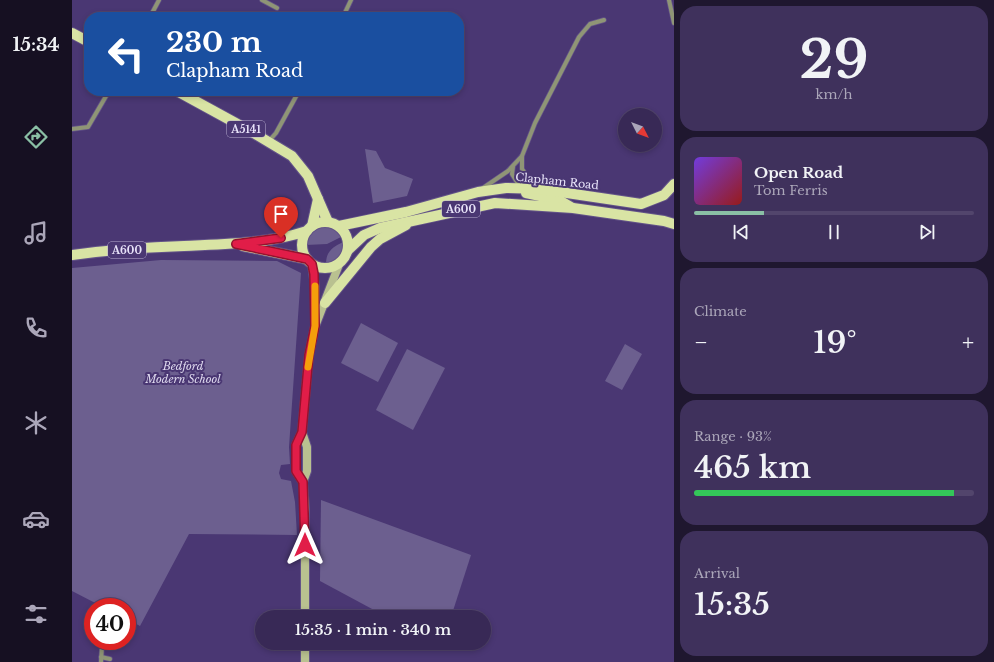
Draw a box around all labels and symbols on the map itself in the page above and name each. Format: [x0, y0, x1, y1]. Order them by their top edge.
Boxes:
north arrow [618, 108, 662, 152]
road number: A5141 [227, 121, 265, 137]
street label: Clapham Road [515, 170, 600, 192]
pin [264, 197, 298, 238]
road number: A600 [442, 201, 480, 217]
road number: A600 [108, 242, 146, 258]
park label: Bedford Modern School [144, 359, 221, 386]
position arrow [284, 524, 326, 566]
speed limit sign: 40 [84, 598, 136, 650]

